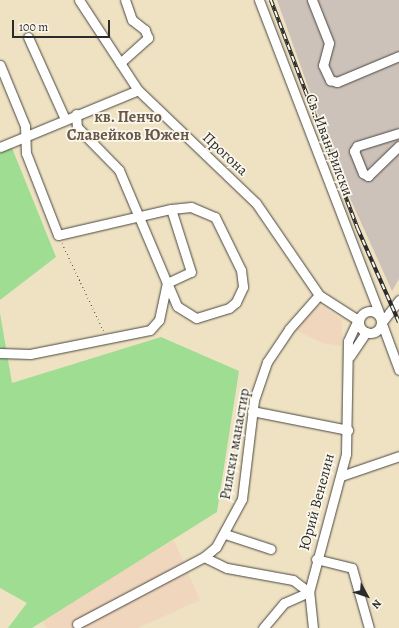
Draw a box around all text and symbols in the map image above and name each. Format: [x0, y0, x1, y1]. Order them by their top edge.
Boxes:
scale bar [14, 12, 112, 38]
text: 100 m [19, 19, 48, 35]
street label: Св. Иван Рилски [301, 91, 357, 199]
district label: кв. Пенчо Славейков Южен [67, 107, 189, 145]
street label: Прогона [199, 128, 251, 180]
street label: Рилски манастир [216, 387, 254, 501]
street label: Юрий Венелин [295, 452, 339, 552]
north arrow [347, 576, 387, 616]
text: N [368, 596, 385, 612]

